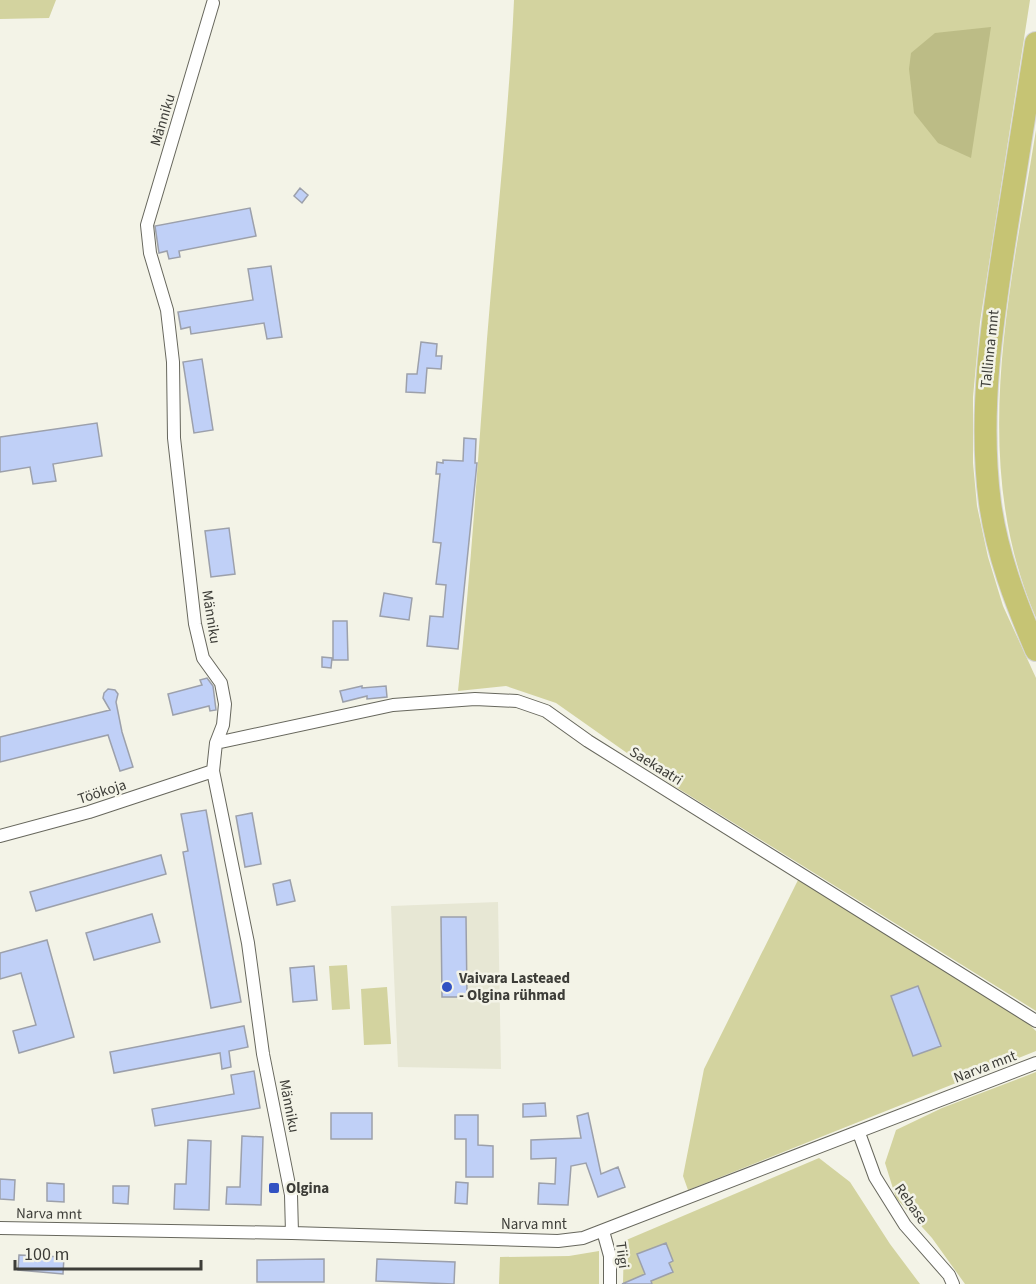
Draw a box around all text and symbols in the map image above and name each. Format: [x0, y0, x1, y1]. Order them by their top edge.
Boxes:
street label: Männiku [145, 91, 181, 149]
street label: Tallinna mnt [975, 309, 1005, 389]
street label: Männiku [196, 589, 226, 645]
street label: Saekaatri [625, 741, 687, 791]
street label: Töökoja [75, 774, 129, 810]
place label: Vaivara Lasteaed - Olgina rühmad [458, 968, 570, 1006]
marker: Vaivara Lasteaed - Olgina rühmad [440, 980, 454, 994]
street label: Narva mnt [951, 1045, 1019, 1089]
street label: Männiku [274, 1078, 304, 1134]
place label: Olgina [286, 1178, 329, 1199]
street label: Rebase [889, 1179, 933, 1229]
marker: Olgina [267, 1181, 281, 1195]
street label: Narva mnt [16, 1203, 82, 1225]
street label: Narva mnt [501, 1214, 567, 1235]
scale bar [15, 1233, 201, 1271]
street label: Tiigi [610, 1240, 634, 1270]
text: 100 m [24, 1242, 69, 1267]

